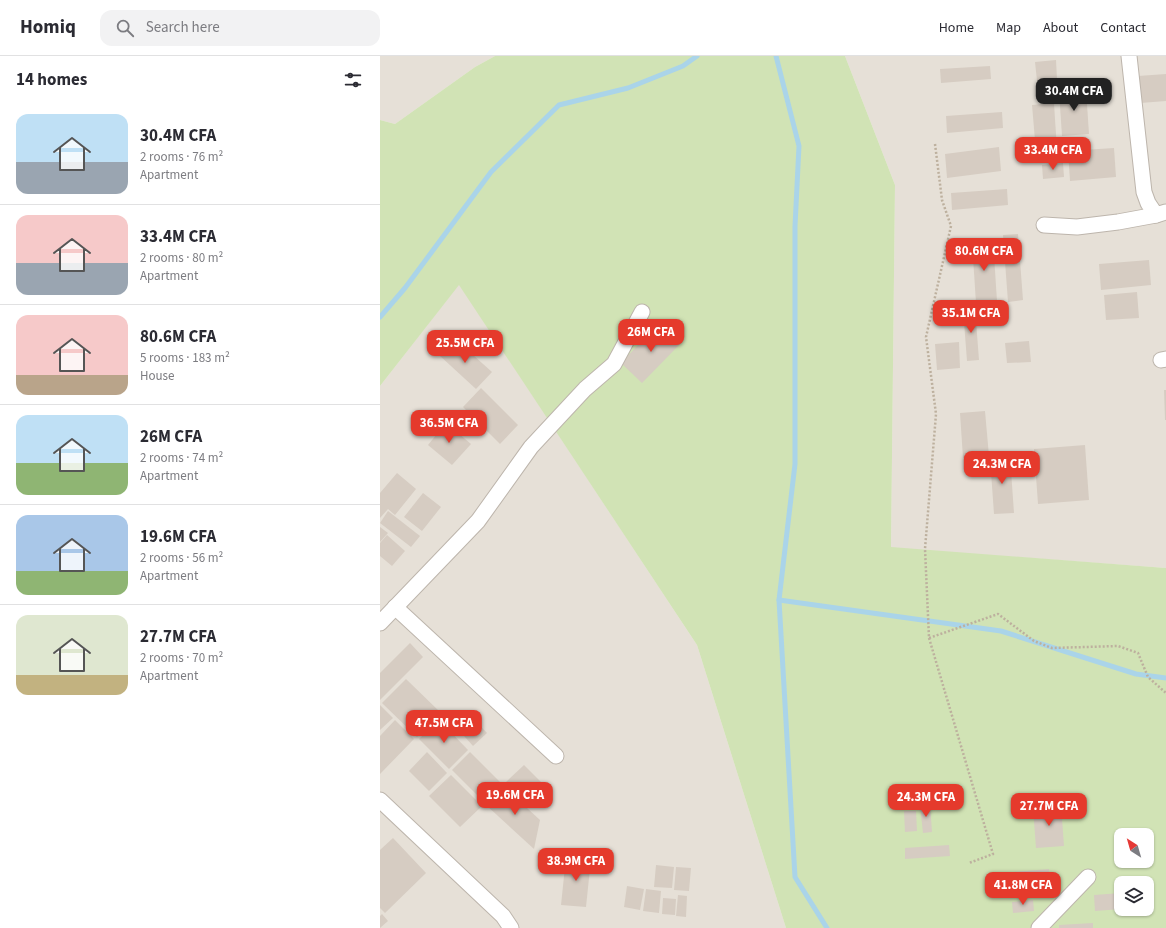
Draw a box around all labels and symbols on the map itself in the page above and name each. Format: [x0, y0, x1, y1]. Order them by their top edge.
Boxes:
pin: 30.4M CFA [1028, 78, 1120, 112]
pin: 33.4M CFA [1007, 137, 1099, 171]
pin: 80.6M CFA [938, 238, 1030, 272]
pin: 35.1M CFA [925, 300, 1017, 334]
pin: 26M CFA [614, 319, 688, 353]
pin: 25.5M CFA [419, 330, 511, 364]
pin: 36.5M CFA [403, 410, 495, 444]
pin: 24.3M CFA [956, 451, 1048, 485]
pin: 47.5M CFA [398, 710, 490, 744]
pin: 19.6M CFA [469, 782, 561, 816]
pin: 24.3M CFA [880, 784, 972, 818]
pin: 27.7M CFA [1003, 793, 1095, 827]
north arrow [1114, 828, 1154, 868]
pin: 38.9M CFA [530, 848, 622, 882]
pin: 41.8M CFA [977, 872, 1069, 906]

